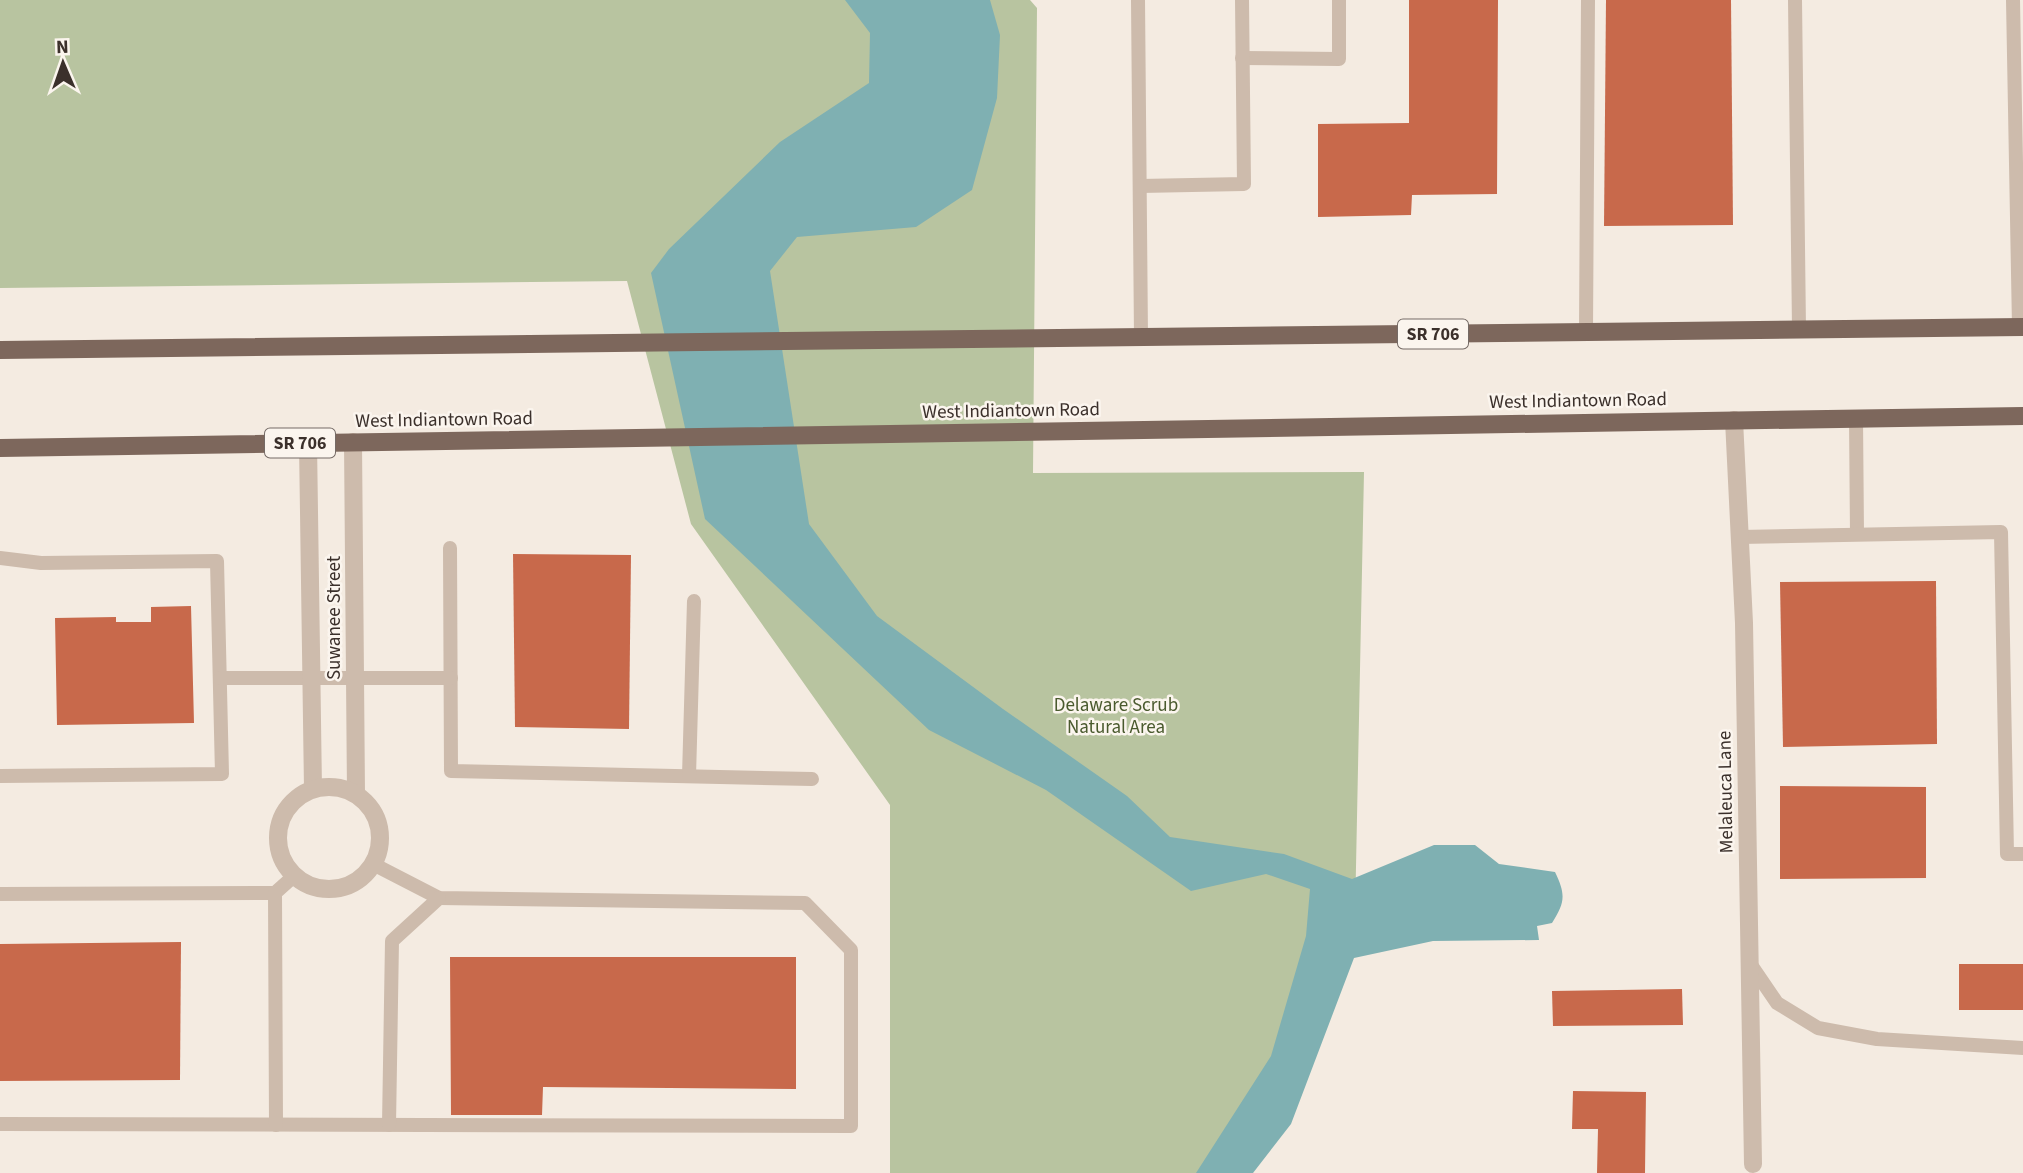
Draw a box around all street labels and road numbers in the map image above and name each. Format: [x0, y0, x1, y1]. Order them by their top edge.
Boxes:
road number: SR 706 [1398, 320, 1468, 348]
street label: West Indiantown Road [1489, 386, 1667, 416]
street label: West Indiantown Road [922, 396, 1100, 426]
street label: West Indiantown Road [355, 405, 533, 435]
road number: SR 706 [265, 428, 335, 458]
street label: Suwanee Street [321, 555, 348, 680]
street label: Melaleuca Lane [1711, 730, 1741, 854]

